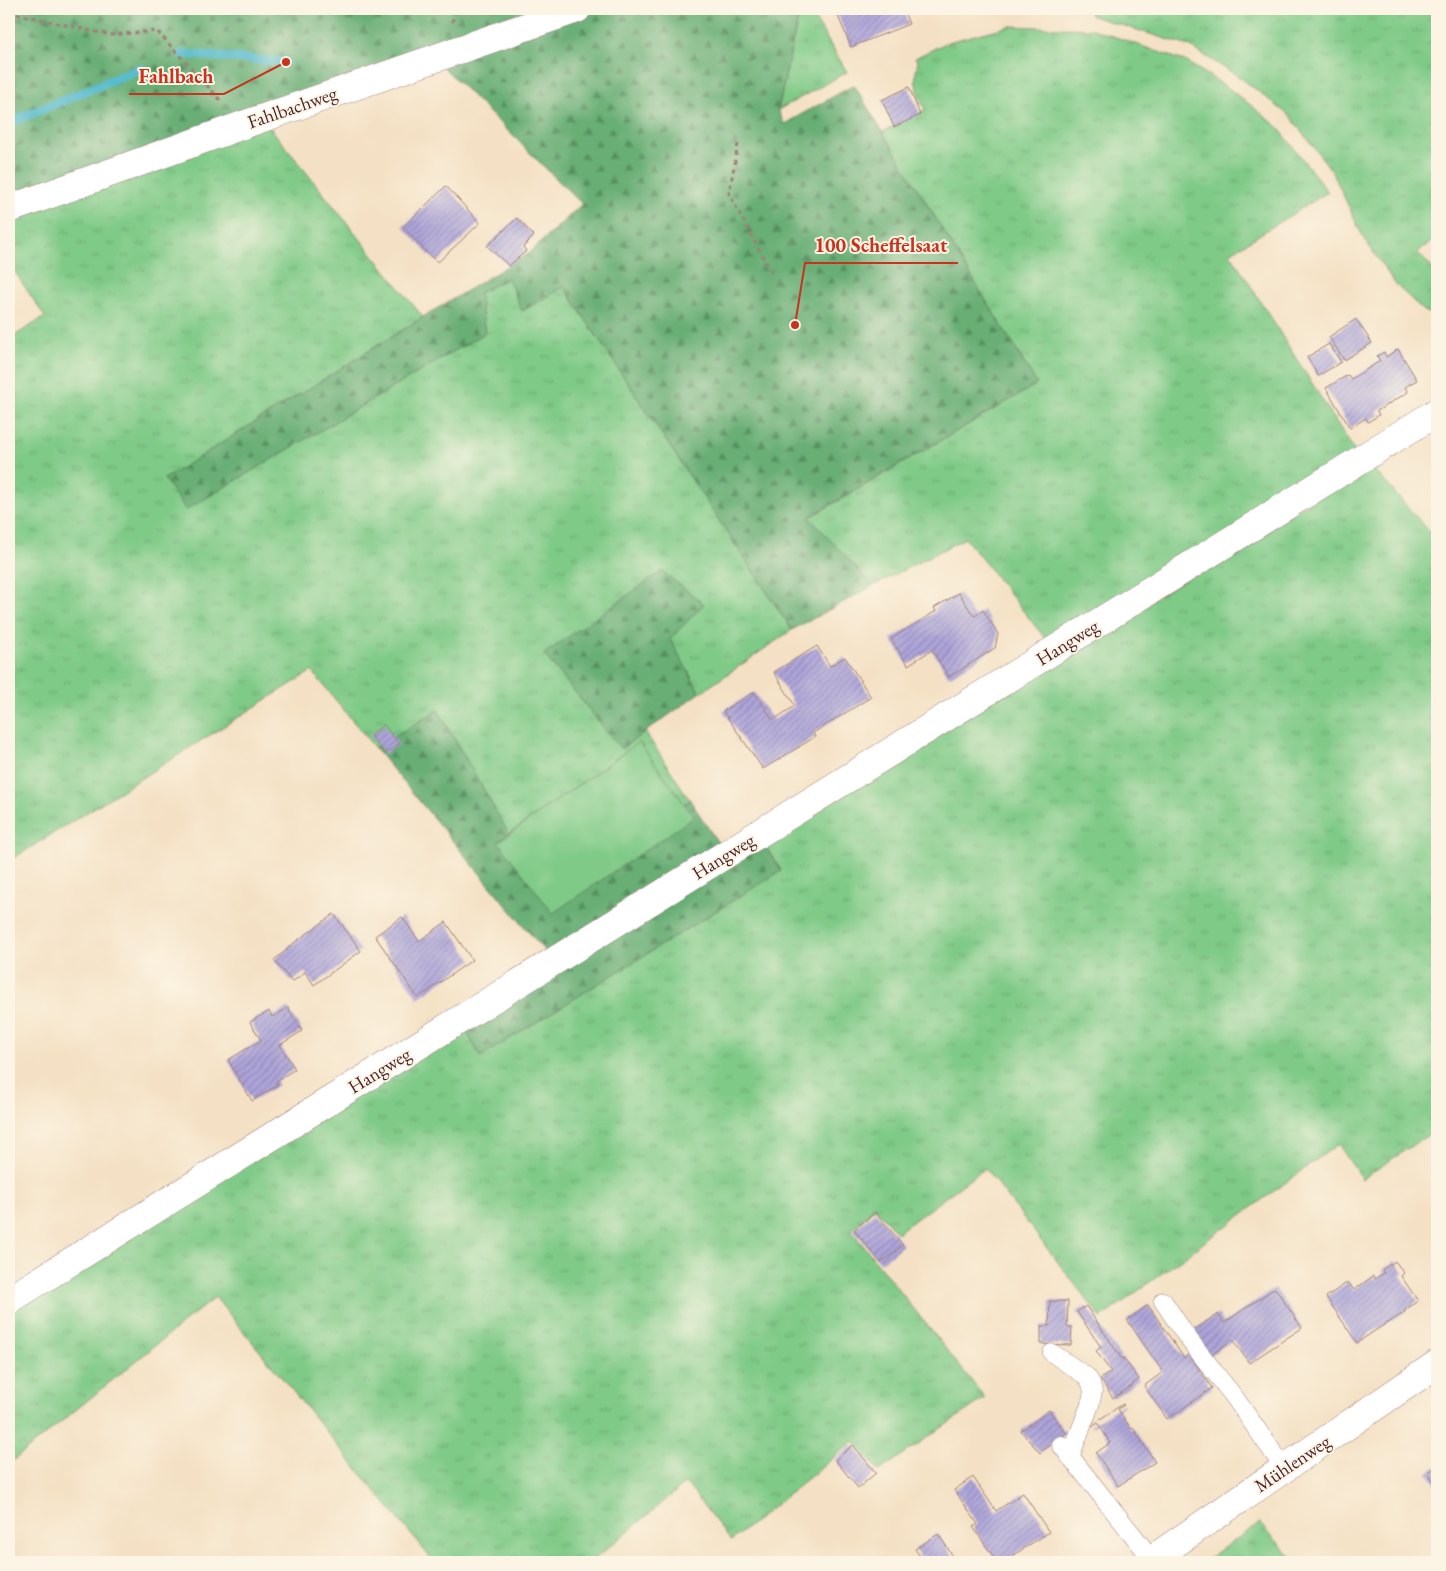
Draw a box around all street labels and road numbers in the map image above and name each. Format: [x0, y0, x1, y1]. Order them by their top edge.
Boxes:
street label: Fahlbachweg [244, 80, 341, 134]
street label: Hangweg [1031, 613, 1104, 671]
street label: Hangweg [687, 827, 760, 885]
street label: Hangweg [343, 1041, 416, 1099]
street label: Mühlenweg [1249, 1428, 1336, 1498]

